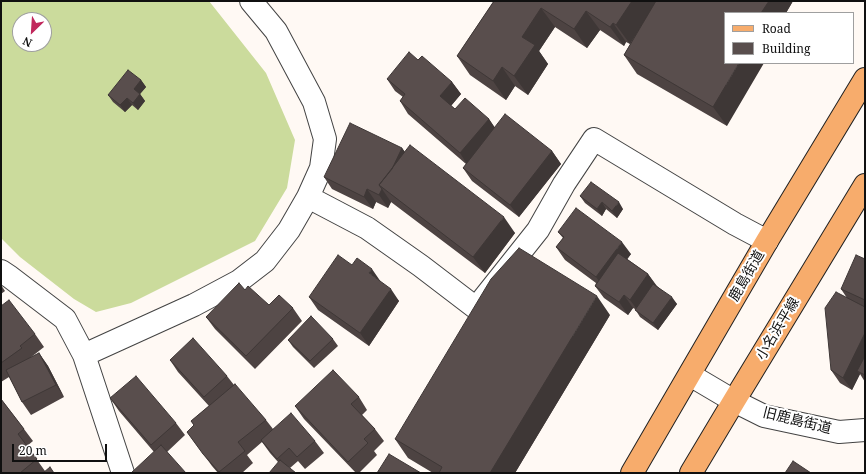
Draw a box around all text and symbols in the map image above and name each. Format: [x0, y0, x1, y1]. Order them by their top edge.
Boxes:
north arrow [12, 12, 52, 52]
legend [724, 12, 854, 64]
text: Road [762, 20, 791, 37]
text: N [20, 34, 34, 51]
text: Building [762, 40, 810, 57]
street label: 鹿島街道 [726, 248, 768, 304]
street label: 小名浜平線 [753, 295, 803, 363]
street label: 旧鹿島街道 [761, 404, 833, 438]
scale bar [14, 436, 109, 462]
text: 20 m [19, 442, 47, 459]

